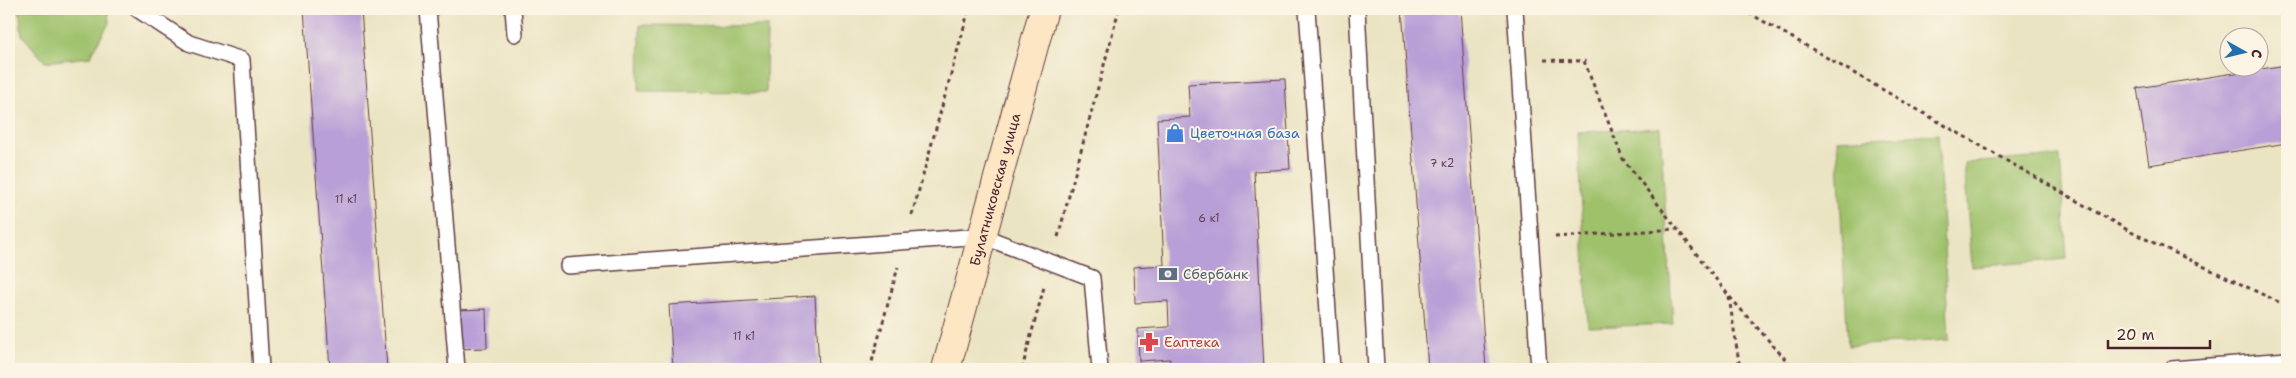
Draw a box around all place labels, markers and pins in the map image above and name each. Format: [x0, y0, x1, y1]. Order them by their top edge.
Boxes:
shop icon: Цветочная база [1164, 122, 1186, 144]
place label: Цветочная база [1190, 124, 1300, 142]
bank icon: Сбербанк [1157, 263, 1179, 285]
place label: Сбербанк [1183, 265, 1249, 283]
pharmacy icon: Еаптека [1138, 331, 1160, 353]
place label: Еаптека [1164, 333, 1220, 351]

